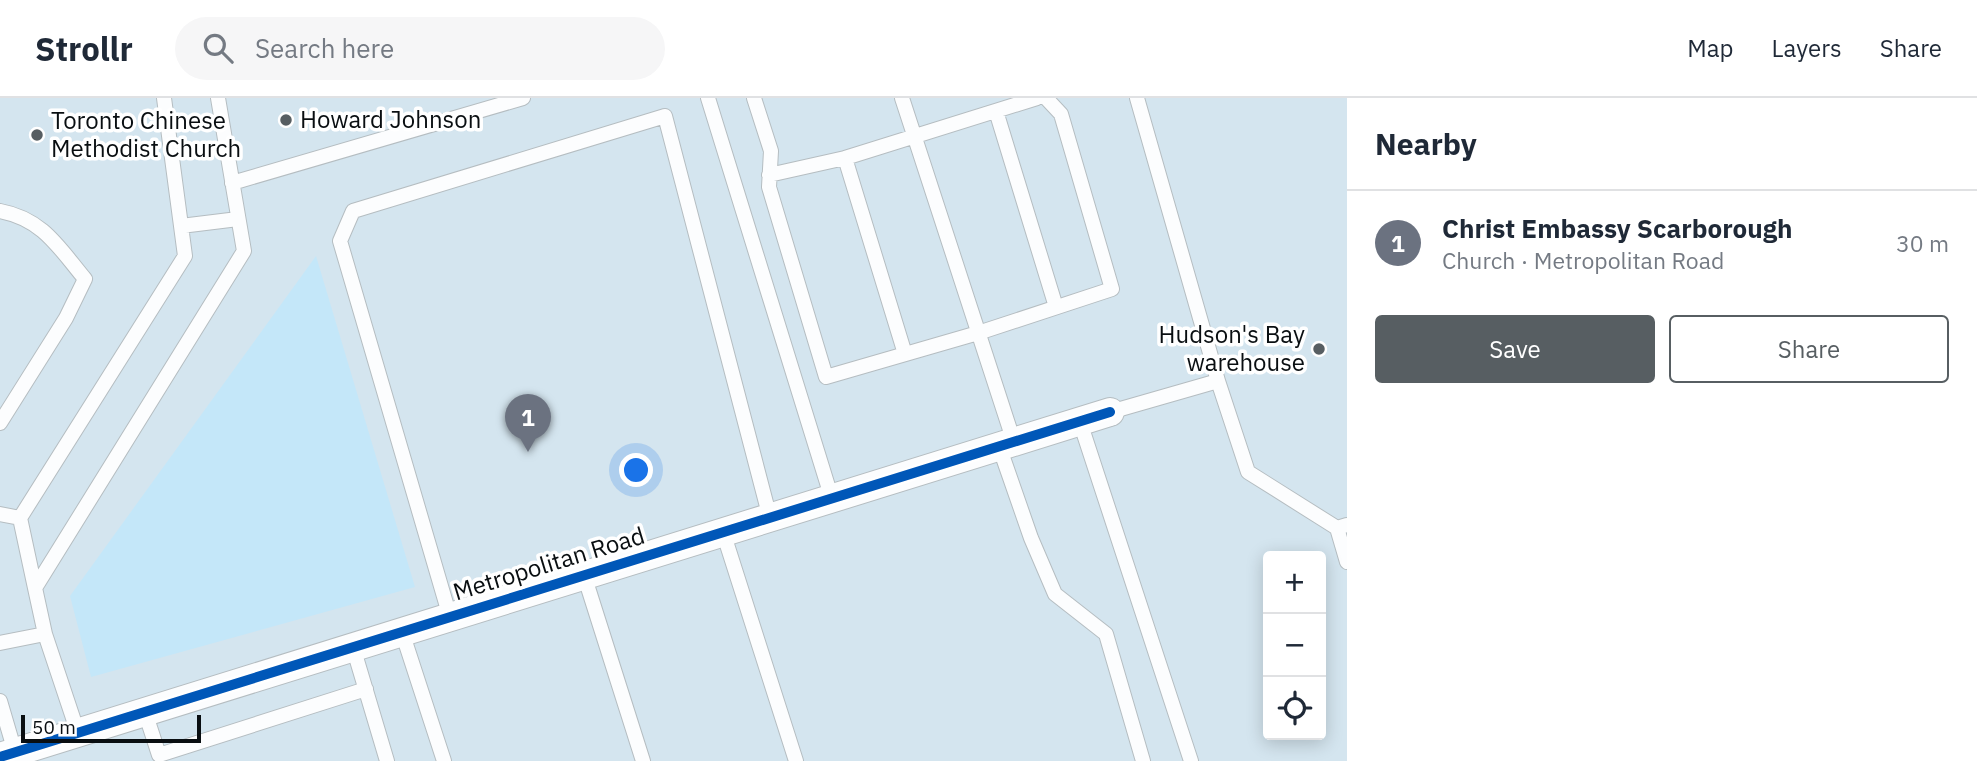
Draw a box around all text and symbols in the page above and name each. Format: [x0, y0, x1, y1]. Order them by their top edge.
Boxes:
search box [175, 17, 665, 80]
text: Strollr [35, 27, 133, 70]
icon: search [199, 29, 237, 67]
text: Search here [255, 31, 394, 65]
text: Map [1687, 32, 1734, 64]
text: Layers [1772, 32, 1842, 64]
text: Share [1880, 32, 1942, 64]
place label: Howard Johnson [300, 103, 481, 135]
place label: Toronto Chinese Methodist Church [51, 104, 241, 164]
marker: Howard Johnson [278, 112, 294, 128]
text: Nearby [1375, 124, 1477, 163]
marker: Toronto Chinese Methodist Church [29, 127, 45, 143]
text: Christ Embassy Scarborough [1442, 211, 1793, 245]
text: 1 [1391, 228, 1405, 258]
text: 30 m [1896, 228, 1949, 258]
text: Church · Metropolitan Road [1442, 245, 1724, 275]
button: Save [1375, 315, 1655, 383]
button: Share [1669, 315, 1949, 383]
place label: Hudson's Bay warehouse [1159, 318, 1305, 378]
marker: Hudson's Bay warehouse [1311, 341, 1327, 357]
pin: 1 [505, 394, 551, 452]
your location [619, 453, 653, 487]
street label: Metropolitan Road [449, 519, 648, 607]
map controls [1263, 551, 1326, 740]
button: + [1263, 551, 1326, 614]
button: − [1263, 614, 1326, 677]
button: locate [1263, 677, 1326, 740]
scale bar [21, 712, 201, 744]
text: 50 m [32, 715, 76, 739]

